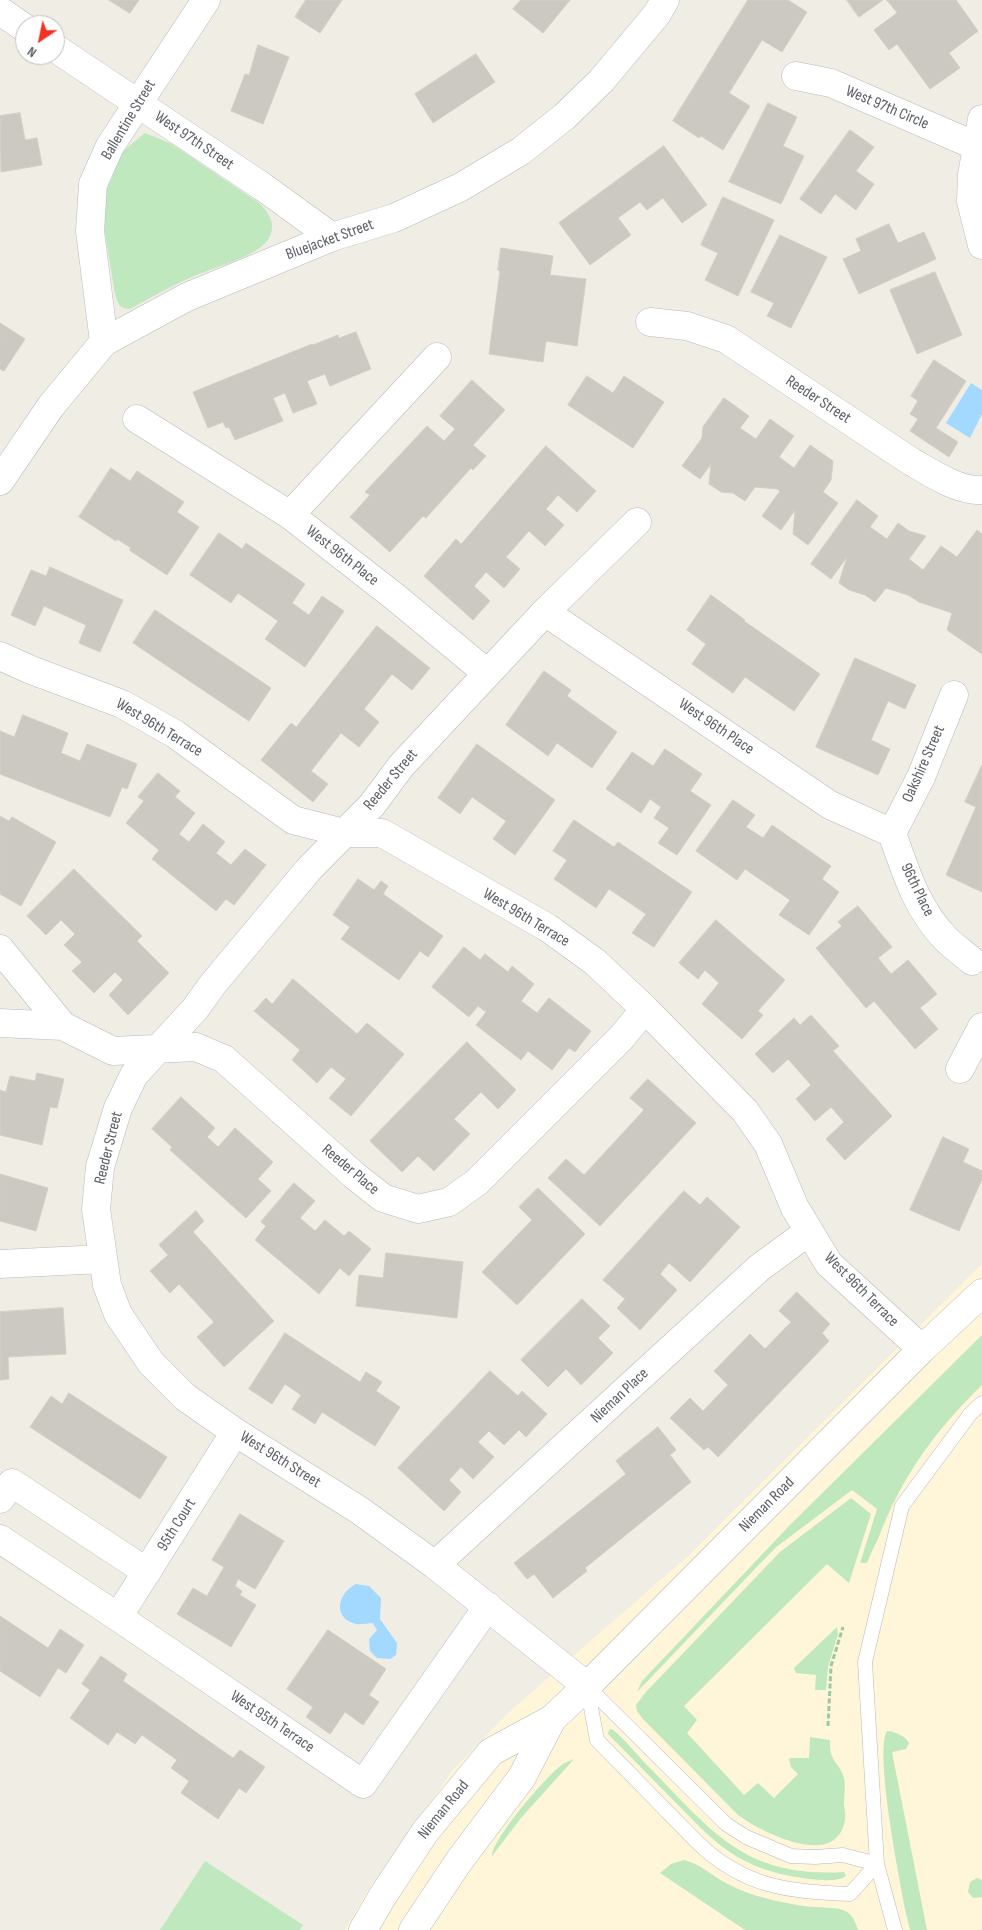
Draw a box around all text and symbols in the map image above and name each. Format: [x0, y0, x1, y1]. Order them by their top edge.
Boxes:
north arrow [15, 15, 65, 65]
text: N [24, 43, 40, 61]
street label: Ballentine Street [98, 76, 160, 164]
street label: West 97th Circle [843, 82, 931, 134]
street label: West 97th Street [151, 107, 237, 175]
street label: Bluejacket Street [283, 215, 377, 265]
street label: Reeder Street [782, 372, 854, 428]
street label: West 96th Place [302, 522, 382, 590]
street label: West 96th Terrace [112, 695, 206, 761]
street label: West 96th Place [675, 695, 757, 759]
street label: Oakshire Street [898, 722, 950, 806]
street label: Reeder Street [360, 745, 422, 815]
street label: 96th Place [896, 860, 938, 920]
street label: West 96th Terrace [479, 885, 573, 951]
street label: Reeder Street [91, 1110, 127, 1186]
street label: Reeder Place [317, 1140, 383, 1200]
street label: West 96th Terrace [820, 1249, 902, 1331]
street label: Nieman Place [587, 1364, 653, 1428]
street label: West 96th Street [236, 1428, 324, 1492]
street label: Nieman Road [735, 1473, 799, 1537]
street label: 95th Court [153, 1495, 201, 1555]
street label: West 95th Terrace [226, 1687, 318, 1757]
street label: Nieman Road [414, 1777, 474, 1843]

